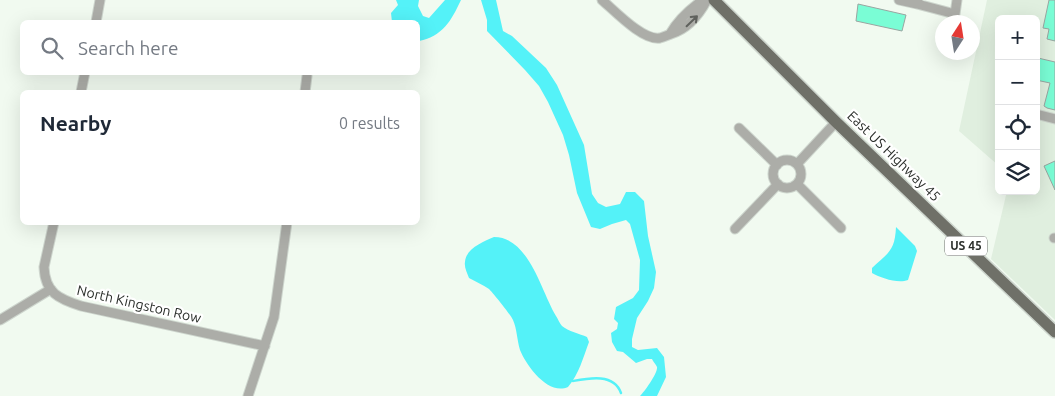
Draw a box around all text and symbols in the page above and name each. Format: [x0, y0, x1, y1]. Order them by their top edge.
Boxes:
one-way arrow [685, 15, 698, 27]
north arrow [935, 15, 980, 60]
map controls [995, 15, 1040, 195]
button: + [995, 15, 1040, 60]
search box [20, 20, 420, 75]
icon: search [38, 34, 66, 62]
text: Search here [78, 37, 178, 59]
button: − [995, 60, 1040, 105]
button: locate [995, 105, 1040, 150]
street label: East US Highway 45 [844, 108, 944, 204]
text: Nearby [40, 111, 111, 135]
text: 0 results [339, 114, 400, 132]
button: layers [995, 150, 1040, 195]
road number: US 45 [945, 237, 987, 256]
street label: North Kingston Row [75, 282, 203, 326]

